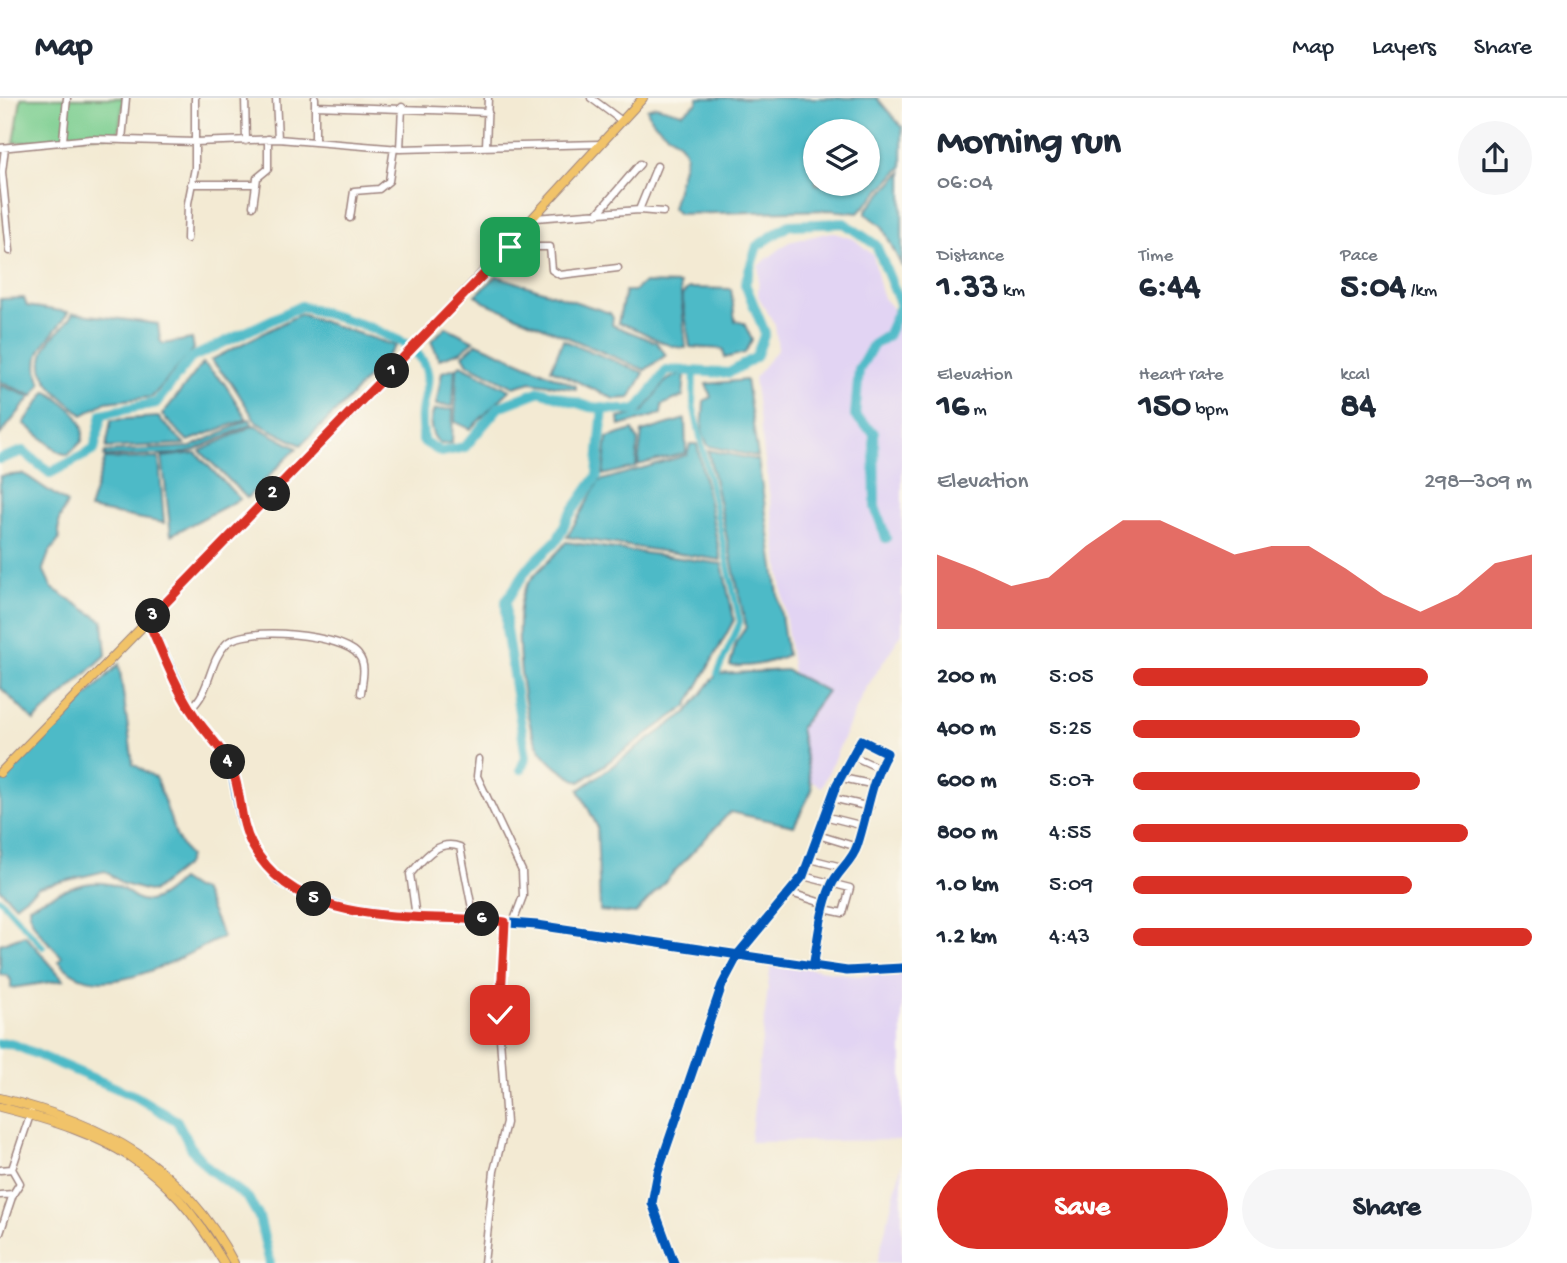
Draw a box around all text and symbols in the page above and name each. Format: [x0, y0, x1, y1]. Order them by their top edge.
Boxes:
text: Map [35, 29, 92, 67]
text: Map [1292, 34, 1334, 63]
text: Layers [1372, 34, 1436, 63]
text: Share [1474, 34, 1532, 63]
map controls [803, 119, 880, 196]
button: layers [803, 119, 880, 196]
button: share [1458, 121, 1532, 195]
text: Morning run [937, 122, 1121, 166]
text: 06:04 [937, 170, 993, 197]
pin [480, 217, 540, 277]
icon: arrive [491, 228, 529, 266]
text: Distance [937, 245, 1004, 268]
text: Time [1139, 245, 1173, 268]
text: Pace [1340, 245, 1378, 268]
text: 1.33 [937, 268, 998, 309]
text: 6:44 [1139, 268, 1201, 309]
text: 5:04 [1340, 268, 1406, 309]
text: km [998, 280, 1025, 303]
text: /km [1406, 280, 1437, 303]
pin: 1 [374, 354, 410, 388]
text: 1 [388, 359, 395, 382]
text: Elevation [937, 364, 1013, 387]
text: Heart rate [1139, 364, 1224, 387]
text: kcal [1340, 364, 1370, 387]
text: 16 [937, 387, 969, 428]
text: 150 [1139, 387, 1191, 428]
text: 84 [1340, 387, 1376, 428]
text: m [969, 399, 987, 422]
text: bpm [1191, 399, 1228, 422]
text: Elevation [937, 469, 1028, 496]
text: 298–309 m [1424, 469, 1532, 496]
pin: 2 [256, 476, 290, 512]
text: 2 [268, 482, 277, 505]
pin: 3 [136, 598, 170, 634]
text: 3 [148, 604, 157, 627]
text: 200 m [937, 664, 996, 691]
text: 5:05 [1049, 664, 1093, 691]
text: 400 m [937, 716, 996, 743]
text: 5:25 [1049, 716, 1092, 743]
pin: 4 [210, 744, 246, 780]
text: 4 [223, 750, 232, 773]
text: 600 m [937, 768, 997, 795]
text: 5:07 [1049, 768, 1093, 795]
text: 800 m [937, 820, 998, 847]
text: 4:55 [1049, 820, 1091, 847]
text: 1.0 km [937, 872, 999, 899]
text: 5:09 [1049, 872, 1093, 899]
pin: 5 [296, 882, 332, 916]
text: 5 [309, 887, 319, 910]
pin: 6 [464, 902, 500, 936]
text: 6 [477, 907, 486, 930]
text: 1.2 km [937, 924, 997, 951]
text: 4:43 [1049, 924, 1090, 951]
pin [470, 985, 530, 1045]
icon: check [481, 996, 519, 1034]
button: Save [937, 1169, 1228, 1249]
button: Share [1242, 1169, 1532, 1249]

